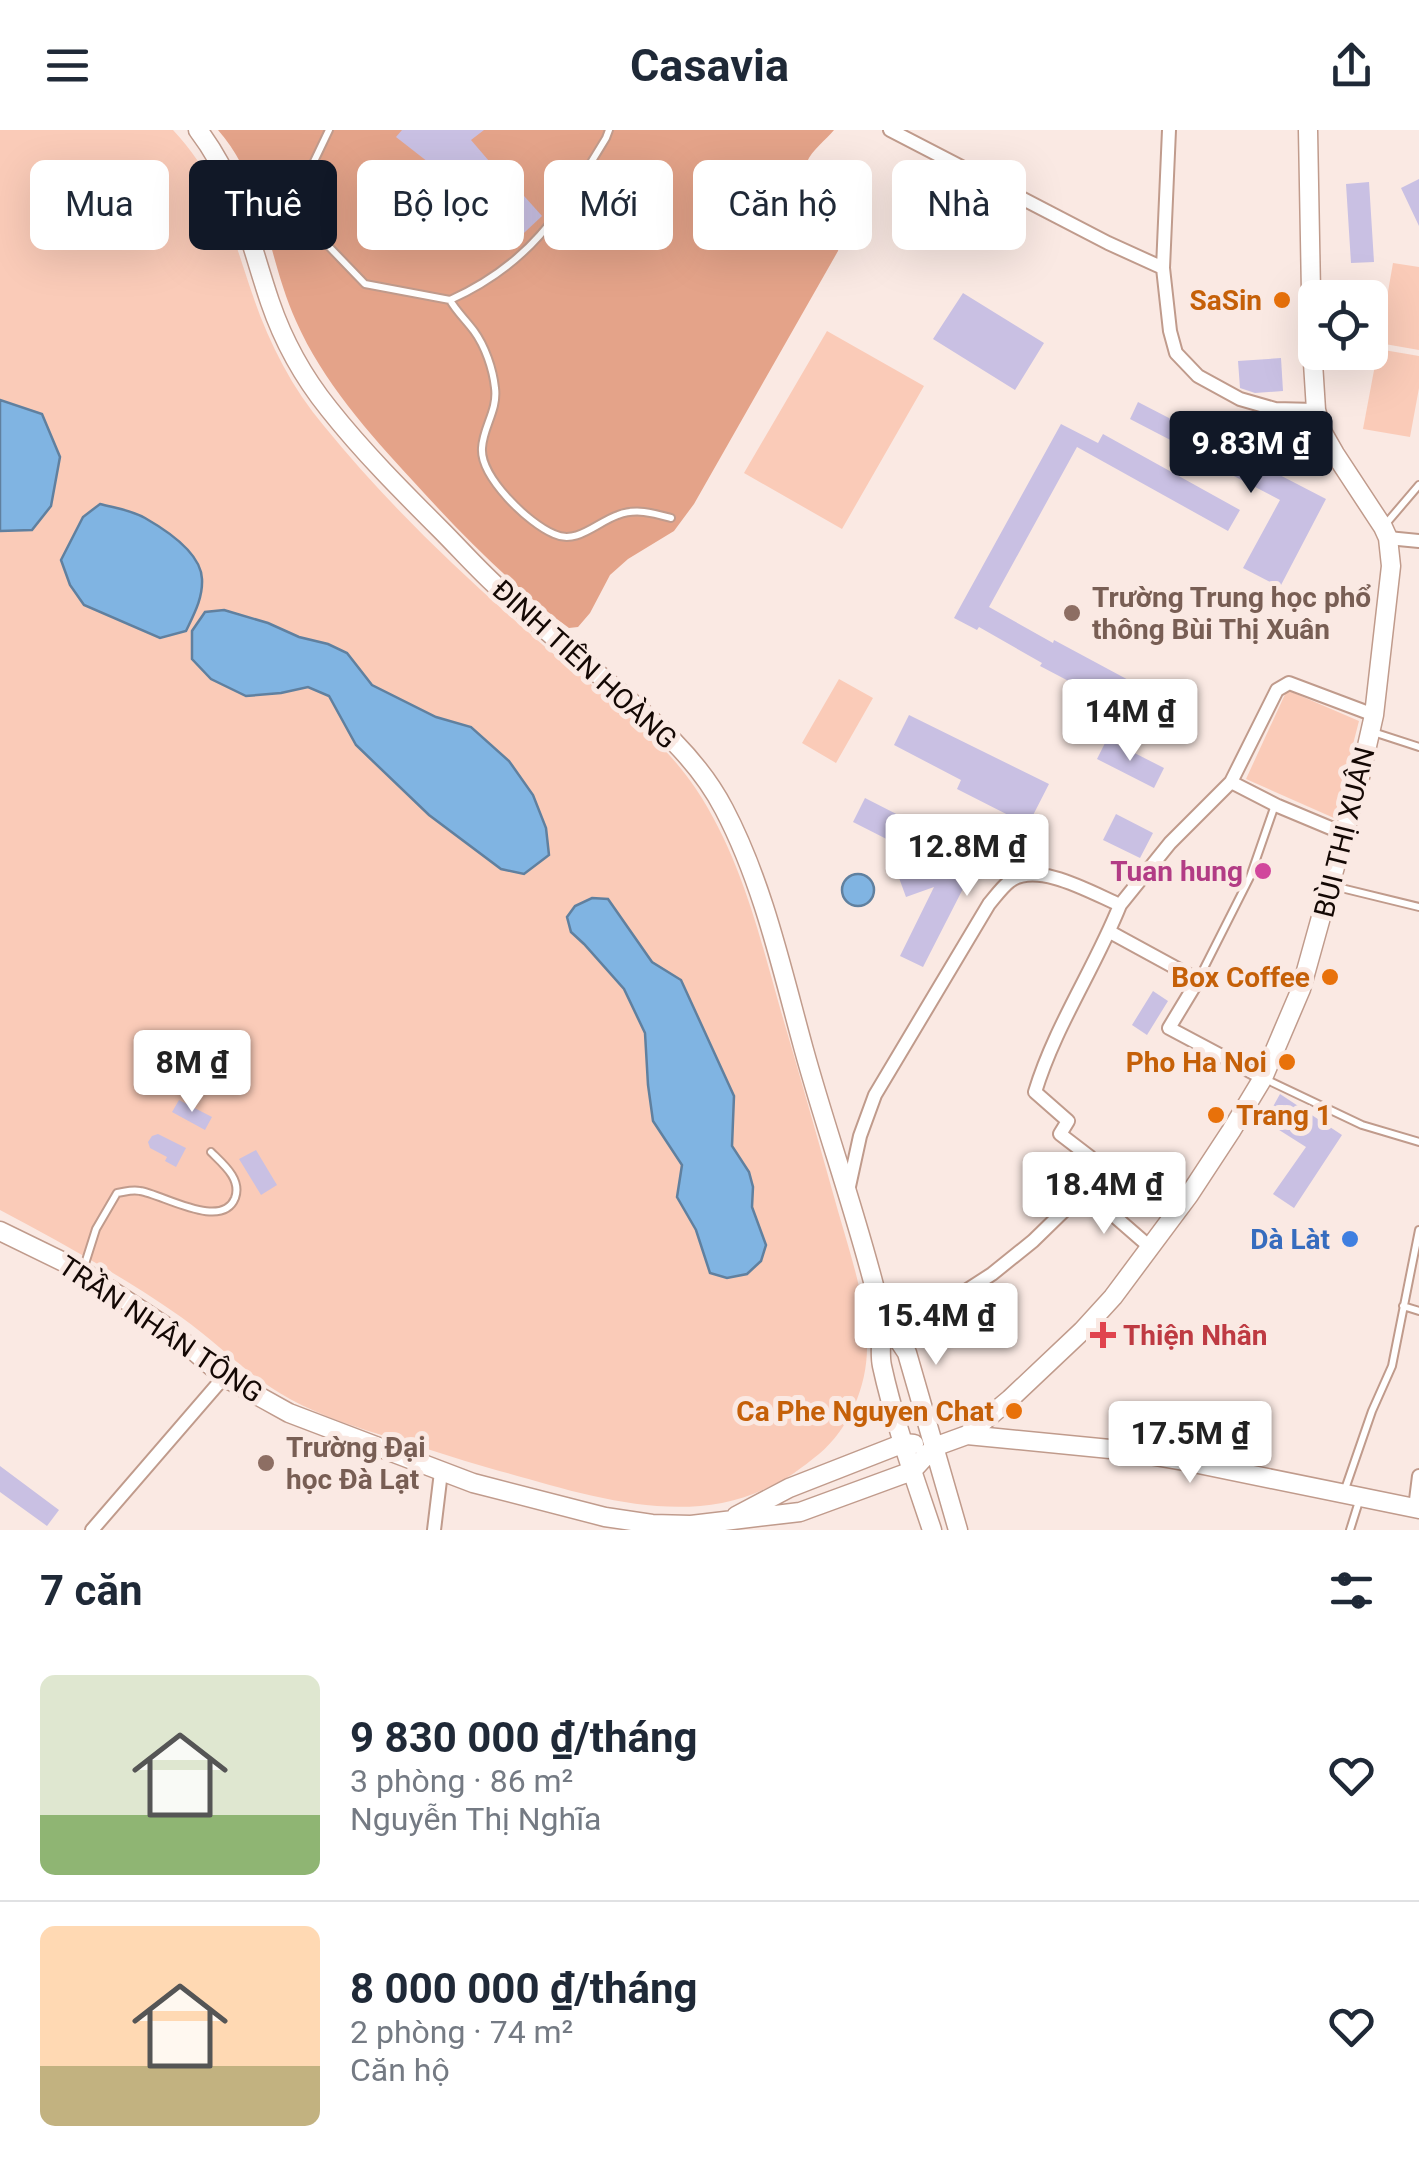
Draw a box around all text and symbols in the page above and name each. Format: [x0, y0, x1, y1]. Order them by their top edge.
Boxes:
icon: menu [40, 38, 95, 93]
icon: share [1324, 38, 1379, 93]
text: Casavia [630, 39, 789, 92]
chip: Mua [30, 160, 169, 250]
chip: Thuê [189, 160, 337, 250]
chip: Bộ lọc [357, 160, 524, 250]
chip: Mới [544, 160, 673, 250]
chip: Căn hộ [693, 160, 872, 250]
chip: Nhà [892, 160, 1026, 250]
map controls [1298, 280, 1388, 370]
button: locate [1298, 280, 1388, 370]
place label: SaSin [1189, 284, 1262, 317]
marker: SaSin [1271, 289, 1293, 311]
pin: 9.83M ₫ [1159, 411, 1343, 496]
text: 9.83M ₫ [1192, 424, 1310, 462]
street label: ĐINH TIÊN HOÀNG [486, 573, 683, 756]
place label: Trường Trung học phổ thông Bùi Thị Xuân [1092, 581, 1371, 646]
marker: Trường Trung học phổ thông Bùi Thị Xuân [1061, 602, 1083, 624]
pin: 14M ₫ [1060, 679, 1200, 764]
text: 14M ₫ [1084, 692, 1176, 730]
street label: BÙI THỊ XUÂN [1307, 743, 1382, 921]
pin: 12.8M ₫ [875, 814, 1059, 899]
text: 12.8M ₫ [908, 827, 1026, 865]
place label: Tuan hung [1110, 855, 1243, 888]
marker: Tuan hung [1252, 860, 1274, 882]
place label: Box Coffee [1171, 961, 1310, 994]
marker: Box Coffee [1319, 966, 1341, 988]
pin: 8M ₫ [133, 1030, 251, 1115]
text: 8M ₫ [156, 1043, 228, 1081]
place label: Pho Ha Noi [1126, 1046, 1267, 1079]
marker: Pho Ha Noi [1276, 1051, 1298, 1073]
place label: Trang 1 [1236, 1099, 1332, 1132]
marker: Trang 1 [1205, 1104, 1227, 1126]
pin: 18.4M ₫ [1012, 1152, 1196, 1237]
text: 18.4M ₫ [1045, 1165, 1163, 1203]
place label: Dà Làt [1250, 1223, 1330, 1256]
marker: Dà Làt [1339, 1228, 1361, 1250]
street label: TRẦN NHÂN TÔNG [53, 1248, 269, 1410]
pin: 15.4M ₫ [844, 1283, 1028, 1368]
text: 15.4M ₫ [877, 1296, 995, 1334]
place label: Thiện Nhân [1123, 1319, 1267, 1352]
marker: Thiện Nhân [1092, 1324, 1114, 1346]
place label: Ca Phe Nguyen Chat [736, 1395, 994, 1428]
marker: Ca Phe Nguyen Chat [1003, 1400, 1025, 1422]
pin: 17.5M ₫ [1098, 1401, 1282, 1486]
text: 17.5M ₫ [1131, 1414, 1249, 1452]
place label: Trường Đại học Đà Lạt [286, 1431, 426, 1496]
marker: Trường Đại học Đà Lạt [255, 1452, 277, 1474]
icon: filters [1324, 1563, 1379, 1618]
text: 7 căn [40, 1566, 142, 1615]
text: 9 830 000 ₫/tháng [350, 1713, 698, 1762]
icon: home [120, 1715, 240, 1835]
icon: heart [1324, 1748, 1379, 1803]
text: 3 phòng · 86 m² [350, 1762, 573, 1800]
text: Nguyễn Thị Nghĩa [350, 1800, 602, 1838]
text: 8 000 000 ₫/tháng [350, 1964, 698, 2013]
icon: home [120, 1966, 240, 2086]
icon: heart [1324, 1999, 1379, 2054]
text: 2 phòng · 74 m² [350, 2013, 573, 2051]
text: Căn hộ [350, 2051, 450, 2089]

